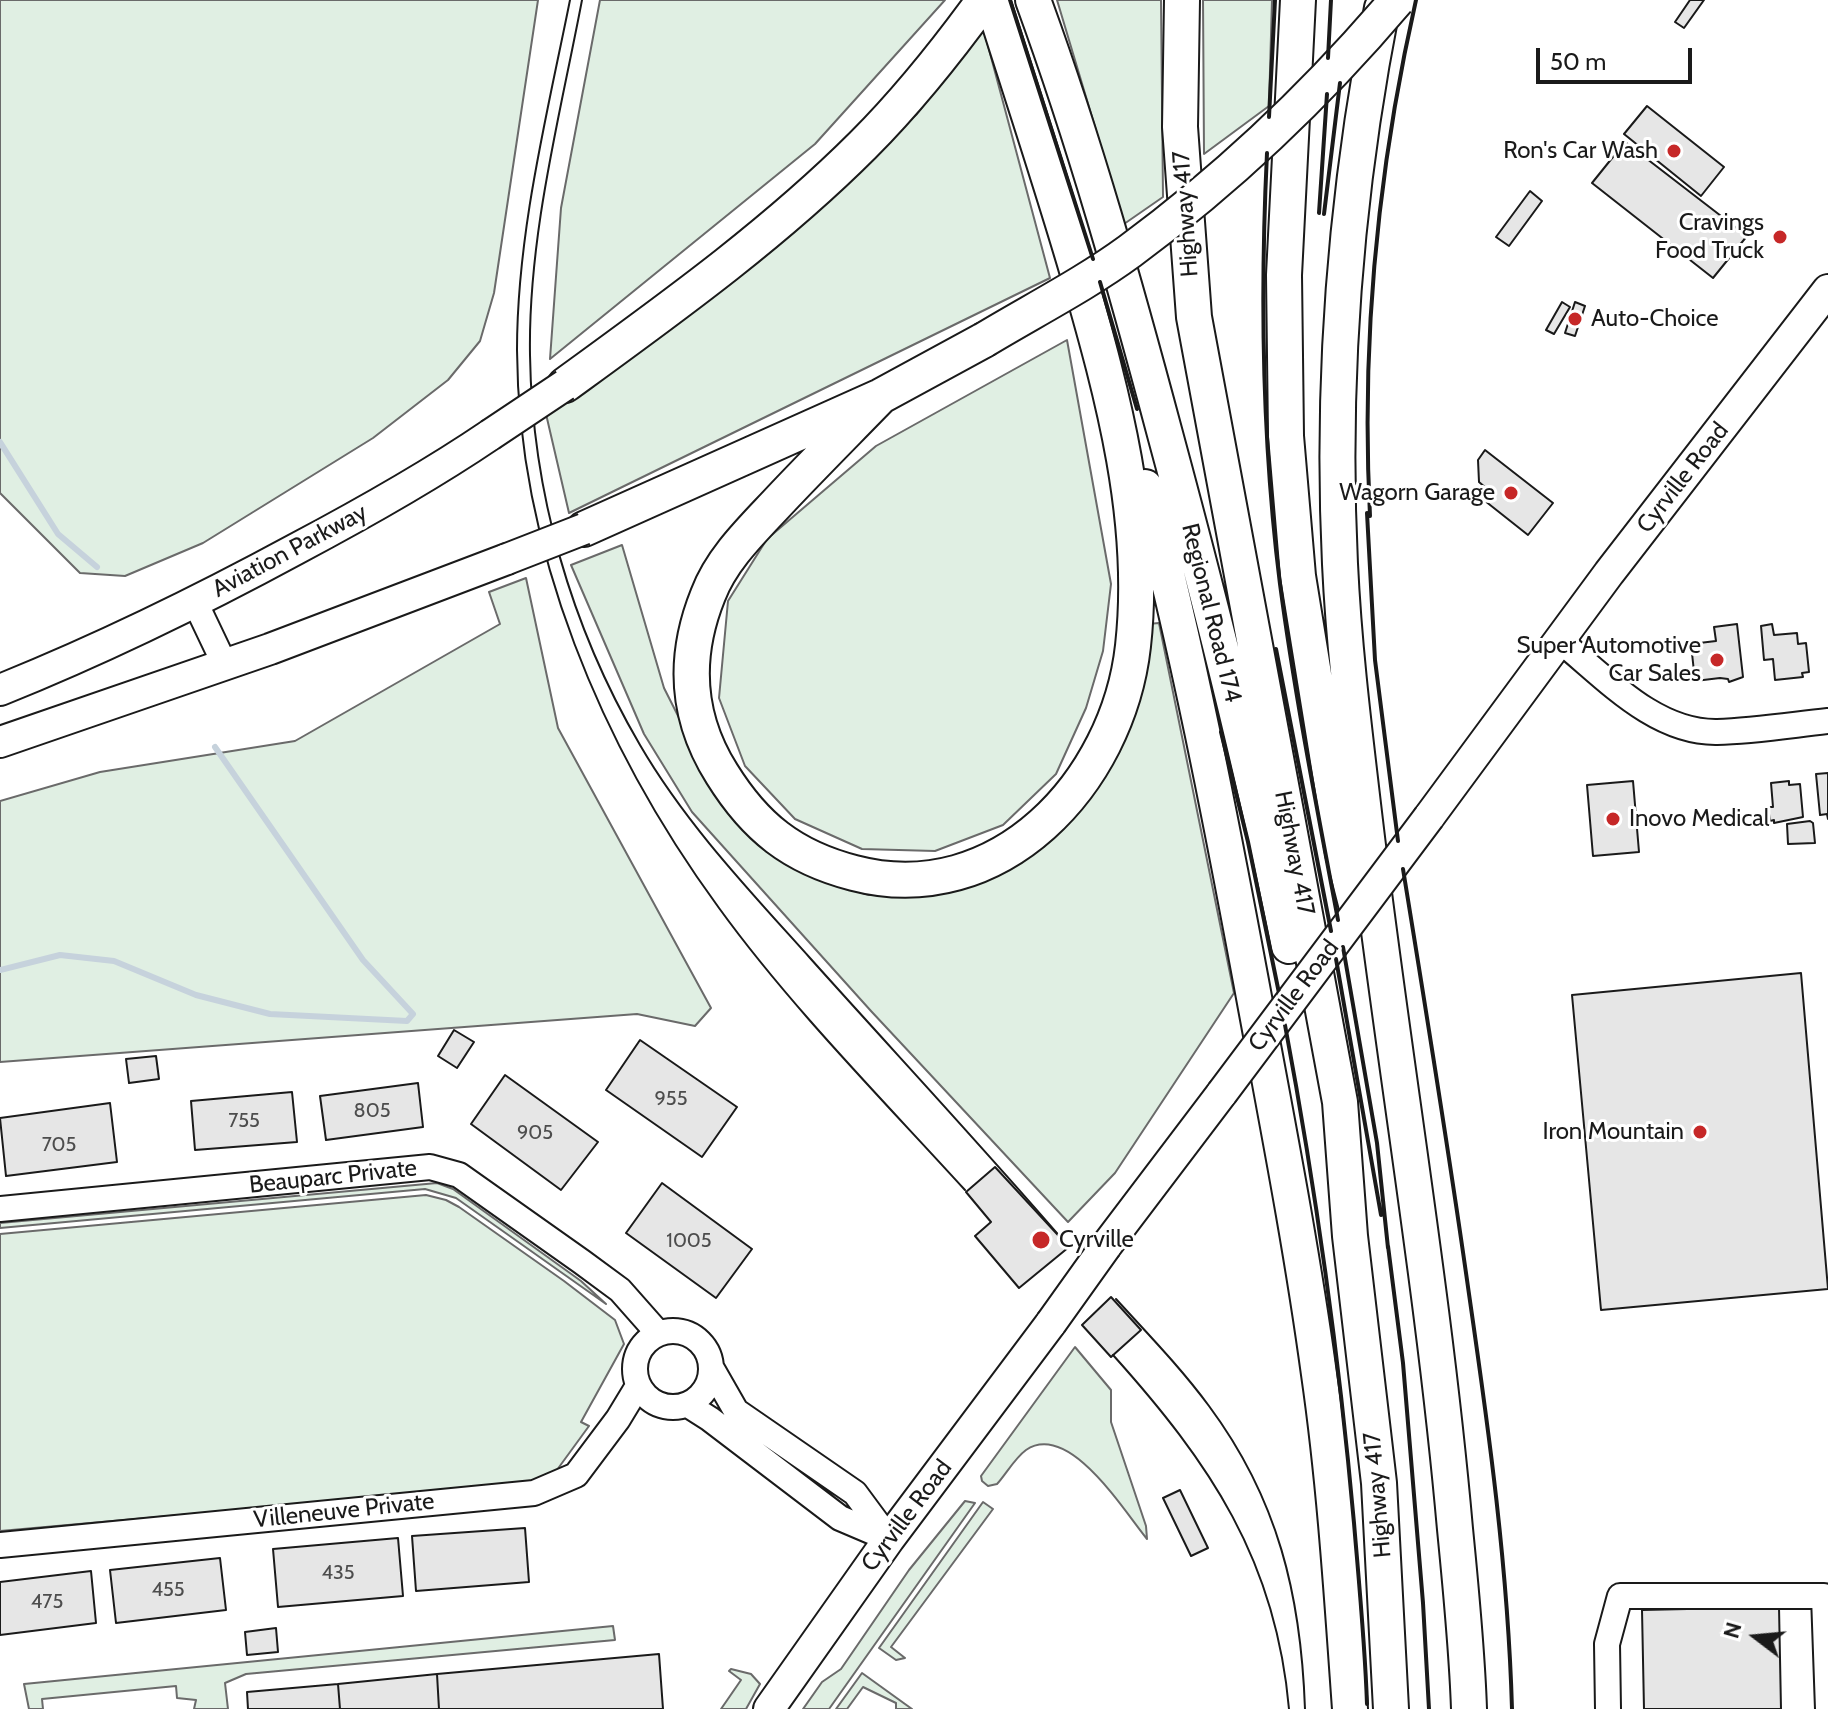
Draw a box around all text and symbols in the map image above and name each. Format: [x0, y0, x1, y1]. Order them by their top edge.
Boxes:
scale bar [1540, 32, 1696, 82]
text: 50 m [1550, 47, 1606, 76]
place label: Ron's Car Wash [1503, 137, 1658, 165]
marker: Ron's Car Wash [1665, 142, 1683, 160]
street label: Highway 417 [1167, 150, 1205, 278]
place label: Cravings Food Truck [1655, 209, 1764, 265]
marker: Cravings Food Truck [1771, 228, 1789, 246]
place label: Auto-Choice [1591, 305, 1719, 333]
marker: Auto-Choice [1566, 310, 1584, 328]
street label: Cyrville Road [1631, 417, 1735, 539]
place label: Wagorn Garage [1339, 479, 1495, 507]
marker: Wagorn Garage [1502, 484, 1520, 502]
street label: Aviation Parkway [208, 498, 372, 604]
street label: Regional Road 174 [1175, 521, 1247, 705]
place label: Super Automotive Car Sales [1517, 632, 1701, 688]
marker: Super Automotive Car Sales [1708, 651, 1726, 669]
street label: Highway 417 [1268, 788, 1320, 918]
place label: Inovo Medical [1629, 805, 1769, 833]
marker: Inovo Medical [1604, 810, 1622, 828]
street label: Cyrville Road [1243, 935, 1345, 1057]
house number: 955 [655, 1087, 687, 1111]
house number: 805 [354, 1099, 390, 1123]
house number: 755 [228, 1109, 260, 1133]
place label: Iron Mountain [1542, 1118, 1684, 1146]
house number: 905 [517, 1121, 553, 1145]
marker: Iron Mountain [1691, 1123, 1709, 1141]
house number: 705 [42, 1133, 76, 1157]
street label: Beauparc Private [248, 1154, 418, 1200]
place label: Cyrville [1059, 1226, 1134, 1254]
house number: 1005 [666, 1229, 712, 1253]
marker: Cyrville [1030, 1229, 1052, 1251]
street label: Highway 417 [1358, 1431, 1398, 1559]
street label: Cyrville Road [856, 1455, 958, 1577]
street label: Villeneuve Private [252, 1487, 436, 1535]
house number: 435 [321, 1561, 355, 1585]
house number: 455 [151, 1578, 185, 1602]
house number: 475 [31, 1590, 63, 1614]
north arrow [1716, 1597, 1796, 1677]
text: N [1717, 1619, 1748, 1641]

